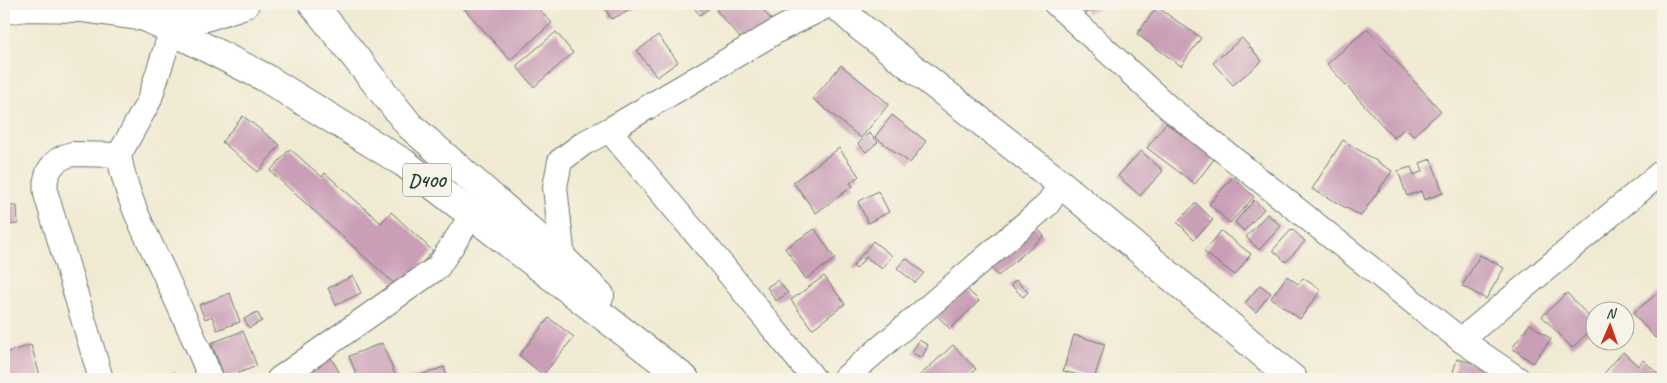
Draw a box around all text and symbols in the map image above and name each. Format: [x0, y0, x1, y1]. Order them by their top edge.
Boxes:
road number: D400 [403, 164, 451, 196]
north arrow [1584, 300, 1634, 350]
text: N [1606, 305, 1617, 322]

